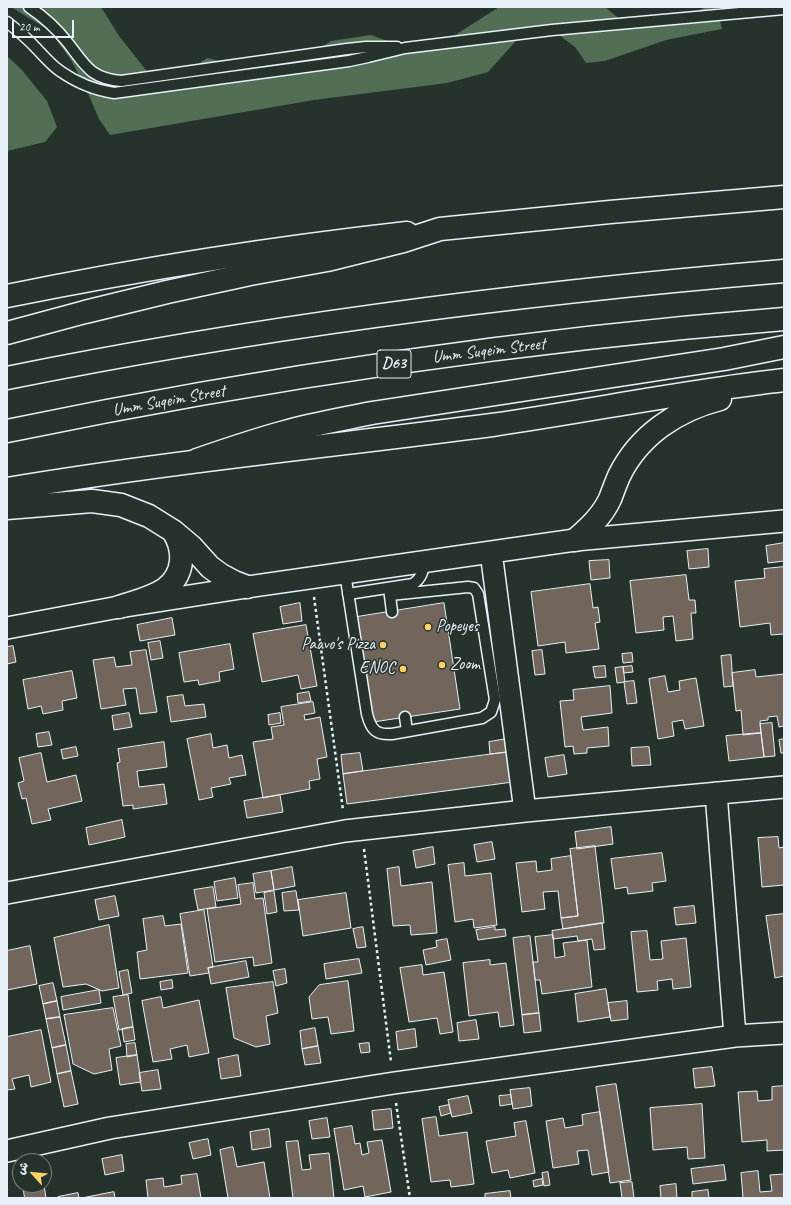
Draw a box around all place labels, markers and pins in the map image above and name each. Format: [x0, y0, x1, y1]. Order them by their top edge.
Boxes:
place label: Popeyes [436, 617, 478, 637]
marker: Popeyes [423, 622, 433, 632]
place label: Paavo's Pizza [301, 635, 375, 655]
marker: Paavo's Pizza [378, 640, 388, 650]
place label: Zoom [450, 655, 480, 675]
place label: ENOC [359, 659, 395, 679]
marker: Zoom [437, 660, 447, 670]
marker: ENOC [398, 664, 408, 674]

